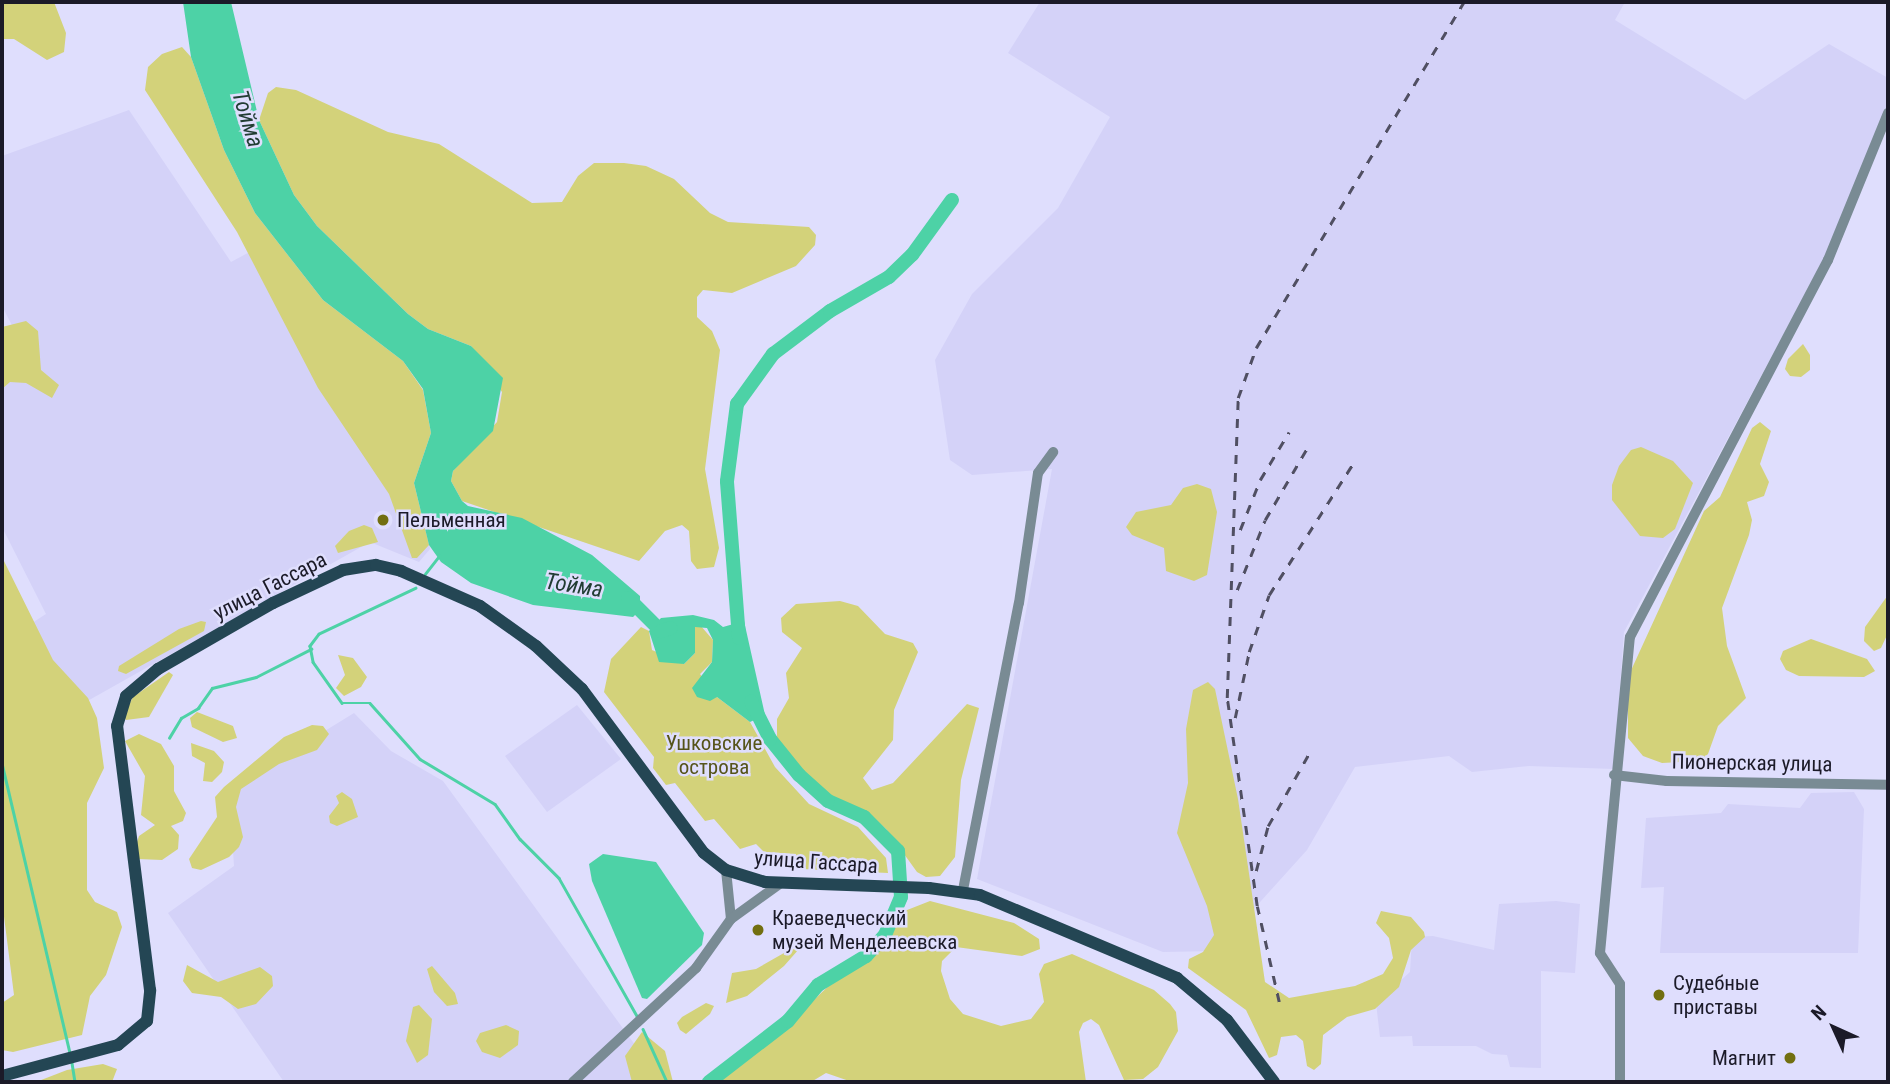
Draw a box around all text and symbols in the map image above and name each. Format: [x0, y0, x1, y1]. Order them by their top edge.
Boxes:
water label: Тойма [225, 87, 269, 151]
place label: Пельменная [397, 507, 506, 533]
marker: Пельменная [375, 512, 391, 528]
street label: улица Гассара [209, 547, 331, 625]
water label: Тойма [543, 568, 605, 604]
park label: Ушковские острова [666, 730, 762, 780]
street label: Пионерская улица [1671, 749, 1833, 777]
street label: улица Гассара [753, 845, 879, 879]
place label: Краеведческий музей Менделеевска [772, 905, 957, 955]
marker: Краеведческий музей Менделеевска [750, 922, 766, 938]
place label: Судебные приставы [1673, 970, 1759, 1020]
marker: Судебные приставы [1651, 987, 1667, 1003]
north arrow [1799, 993, 1869, 1063]
text: N [1807, 1001, 1831, 1025]
place label: Магнит [1712, 1045, 1776, 1071]
marker: Магнит [1782, 1050, 1798, 1066]

